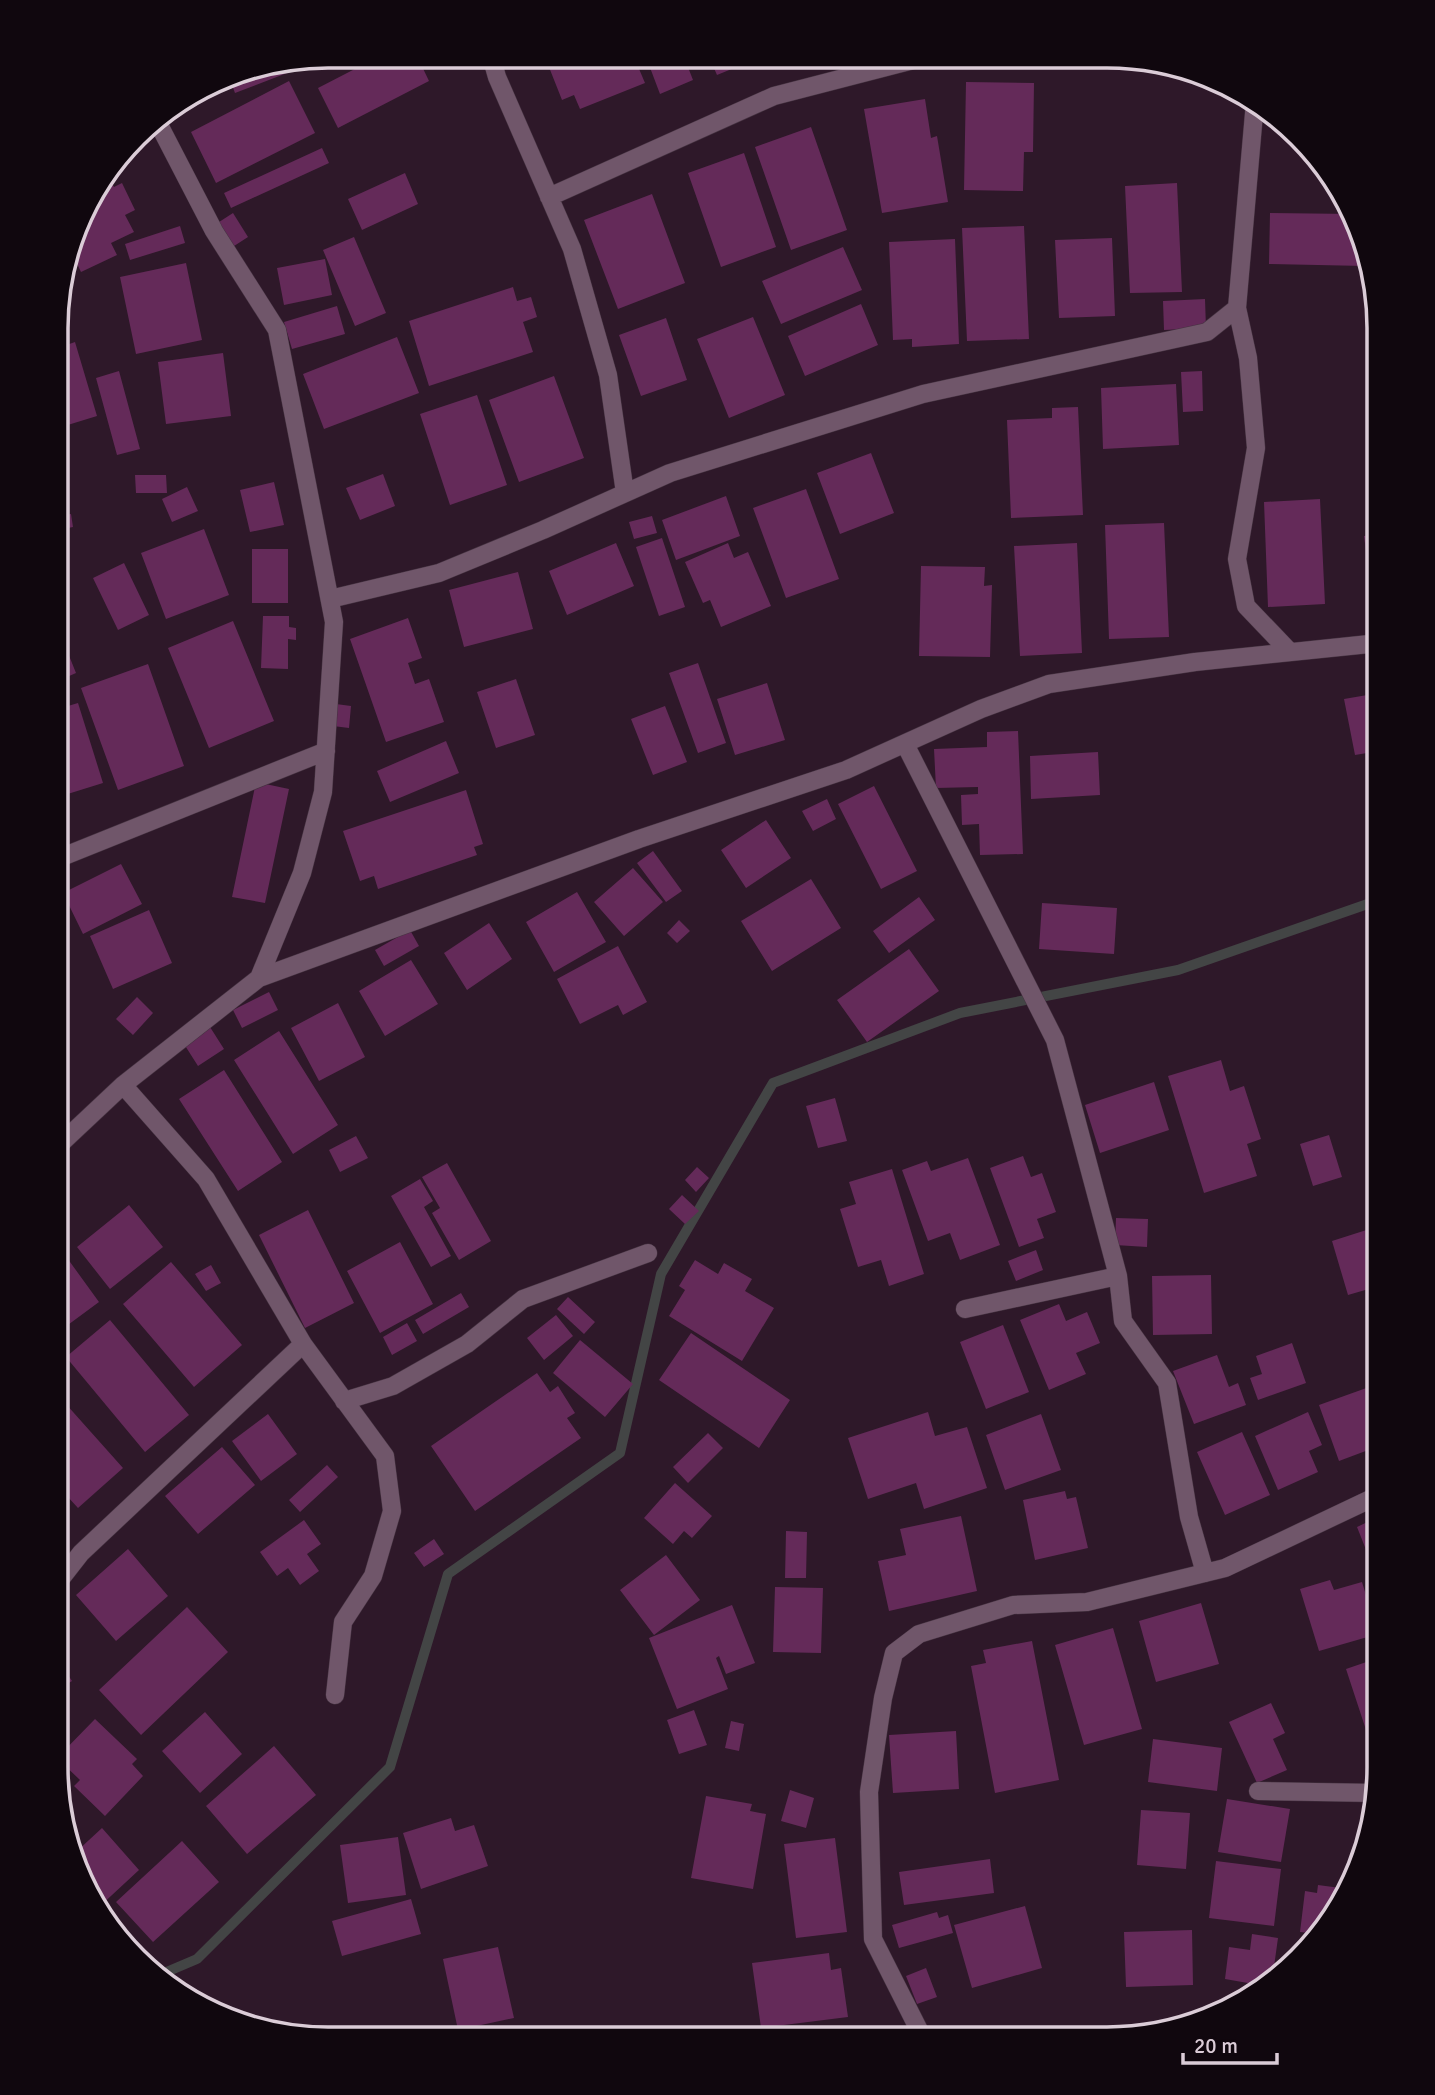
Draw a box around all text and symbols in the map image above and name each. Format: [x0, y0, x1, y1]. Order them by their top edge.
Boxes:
scale bar [1183, 2022, 1278, 2066]
text: 20 m [1194, 2033, 1238, 2059]

